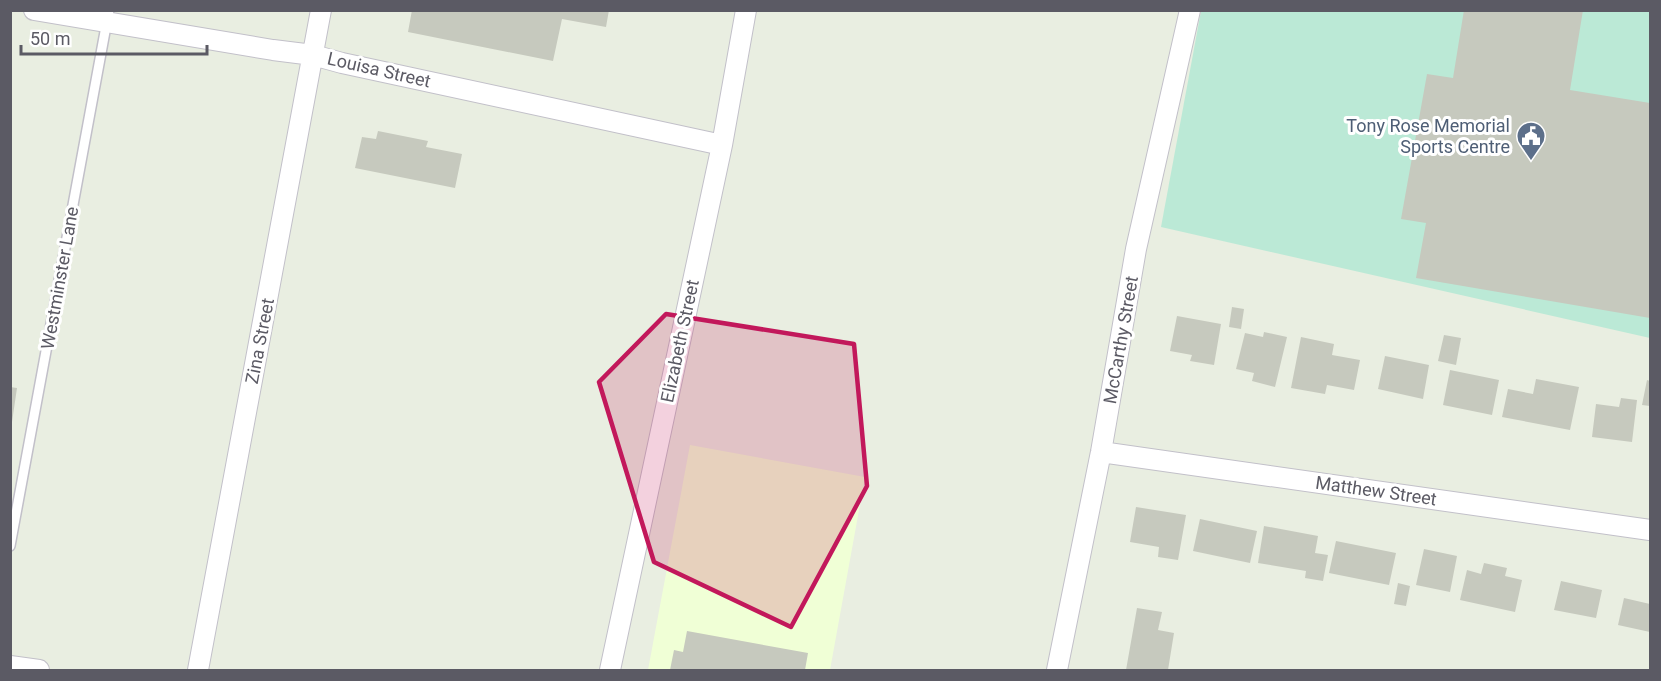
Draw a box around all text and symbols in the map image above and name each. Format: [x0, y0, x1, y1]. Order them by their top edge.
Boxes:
scale bar [21, 18, 207, 56]
text: 50 m [30, 28, 70, 49]
street label: Louisa Street [325, 47, 433, 92]
place label: Tony Rose Memorial Sports Centre [1346, 115, 1510, 157]
public building icon: Tony Rose Memorial Sports Centre [1515, 120, 1547, 162]
street label: Westminster Lane [37, 205, 82, 351]
street label: McCarthy Street [1099, 274, 1142, 405]
street label: Elizabeth Street [656, 277, 703, 404]
street label: Zina Street [241, 296, 278, 386]
street label: Matthew Street [1314, 472, 1438, 509]

